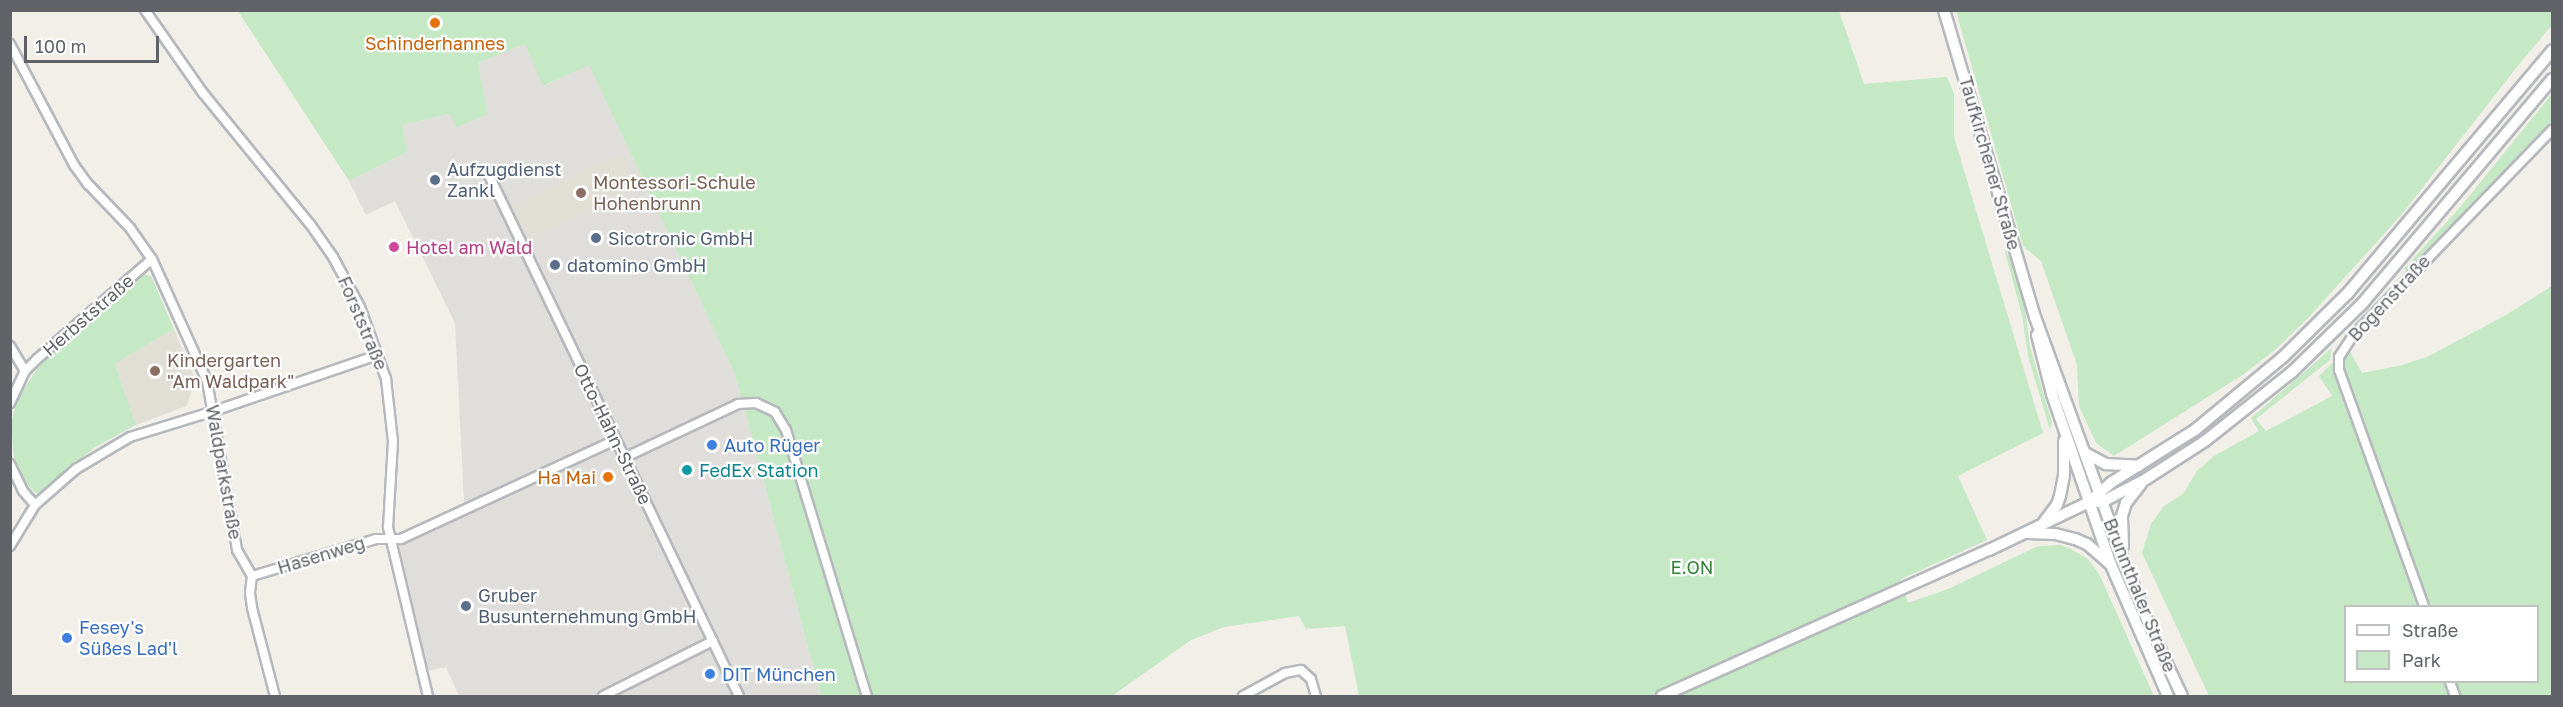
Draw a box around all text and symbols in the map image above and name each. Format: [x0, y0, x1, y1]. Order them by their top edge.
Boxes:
marker: Schinderhannes [428, 16, 442, 30]
scale bar [27, 24, 162, 62]
place label: Schinderhannes [365, 32, 505, 54]
text: 100 m [35, 35, 86, 57]
street label: Taufkirchener Straße [1955, 74, 2025, 252]
place label: Aufzugdienst Zankl [447, 159, 561, 201]
place label: Montessori-Schule Hohenbrunn [593, 172, 756, 214]
marker: Aufzugdienst Zankl [428, 173, 442, 187]
marker: Montessori-Schule Hohenbrunn [574, 186, 588, 200]
place label: Sicotronic GmbH [608, 227, 753, 249]
marker: Sicotronic GmbH [589, 231, 603, 245]
place label: Hotel am Wald [406, 236, 532, 258]
marker: Hotel am Wald [387, 240, 401, 254]
street label: Bogenstraße [2344, 250, 2434, 346]
place label: datomino GmbH [567, 254, 707, 276]
marker: datomino GmbH [548, 258, 562, 272]
street label: Herbststraße [38, 270, 138, 360]
street label: Forststraße [334, 273, 392, 373]
place label: Kindergarten "Am Waldpark" [167, 350, 294, 392]
street label: Otto-Hahn-Straße [569, 360, 657, 508]
marker: Kindergarten "Am Waldpark" [148, 364, 162, 378]
street label: Waldparkstraße [202, 403, 246, 541]
place label: Auto Rüger [724, 434, 820, 456]
marker: Auto Rüger [705, 438, 719, 452]
place label: FedEx Station [699, 459, 819, 481]
marker: FedEx Station [680, 463, 694, 477]
place label: Ha Mai [537, 466, 596, 488]
marker: Ha Mai [601, 470, 615, 484]
street label: Brunnthaler Straße [2099, 515, 2181, 675]
street label: Hasenweg [275, 531, 367, 579]
park label: E.ON [1670, 556, 1714, 578]
place label: Gruber Busunternehmung GmbH [478, 585, 696, 628]
marker: Gruber Busunternehmung GmbH [459, 599, 473, 613]
legend [2344, 605, 2539, 683]
place label: Fesey's Süßes Lad'l [79, 617, 178, 660]
text: Straße [2402, 619, 2458, 641]
marker: Fesey's Süßes Lad'l [60, 631, 74, 645]
text: Park [2402, 649, 2441, 671]
place label: DIT München [722, 663, 836, 685]
marker: DIT München [703, 667, 717, 681]

